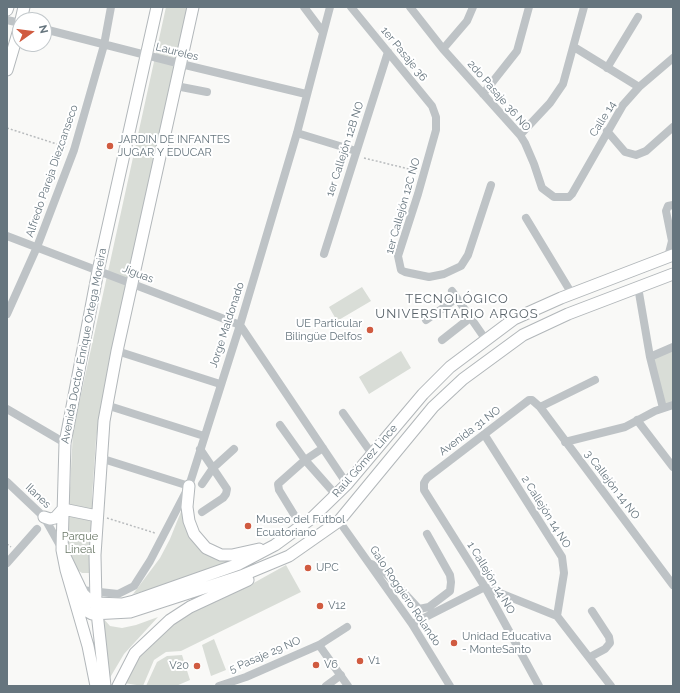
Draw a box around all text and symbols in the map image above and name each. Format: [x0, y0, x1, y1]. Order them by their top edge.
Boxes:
north arrow [12, 12, 52, 52]
text: N [36, 24, 50, 35]
street label: 1er Pasaje 36 [378, 24, 430, 84]
street label: Laureles [154, 40, 200, 64]
street label: 2do Pasaje 36 NO [465, 58, 533, 134]
street label: Calle 14 [587, 99, 619, 139]
street label: 1er Callejón 12B NO [323, 100, 367, 198]
street label: Alfredo Pareja Diezcanseco [23, 103, 81, 239]
place label: JARDIN DE INFANTES JUGAR Y EDUCAR [118, 133, 230, 159]
marker: JARDIN DE INFANTES JUGAR Y EDUCAR [105, 141, 115, 151]
street label: 1er Callejón 12C NO [383, 156, 423, 256]
street label: Avenida Doctor Enrique Ortega Moreira [59, 247, 109, 445]
street label: Jiguas [121, 262, 155, 286]
street label: Jorge Maldonado [207, 281, 247, 369]
district label: TECNOLÓGICO UNIVERSITARIO ARGOS [375, 291, 539, 322]
place label: UE Particular Bilingüe Delfos [285, 317, 362, 343]
marker: UE Particular Bilingüe Delfos [365, 325, 375, 335]
street label: Avenida 31 NO [437, 404, 503, 458]
street label: Raúl Gómez Lince [330, 422, 400, 500]
street label: 3 Callejón 14 NO [582, 448, 642, 522]
street label: 2 Callejón 14 NO [518, 473, 574, 551]
street label: Ilanes [23, 481, 53, 511]
place label: Museo del Fútbol Ecuatoriano [256, 513, 345, 539]
marker: Museo del Fútbol Ecuatoriano [243, 521, 253, 531]
park label: Parque Lineal [62, 530, 98, 556]
street label: 1 Callejón 14 NO [464, 539, 518, 617]
street label: Galo Roggiero Rolando [367, 544, 443, 648]
place label: UPC [316, 561, 339, 575]
marker: UPC [303, 563, 313, 573]
place label: V12 [328, 599, 346, 613]
marker: V12 [315, 601, 325, 611]
place label: Unidad Educativa - MonteSanto [462, 630, 551, 656]
street label: 5 Pasaje 29 NO [227, 634, 303, 676]
marker: Unidad Educativa - MonteSanto [449, 638, 459, 648]
place label: V1 [368, 654, 380, 668]
marker: V1 [355, 656, 365, 666]
place label: V6 [324, 658, 338, 672]
place label: V20 [169, 659, 189, 673]
marker: V6 [311, 660, 321, 670]
marker: V20 [192, 661, 202, 671]

